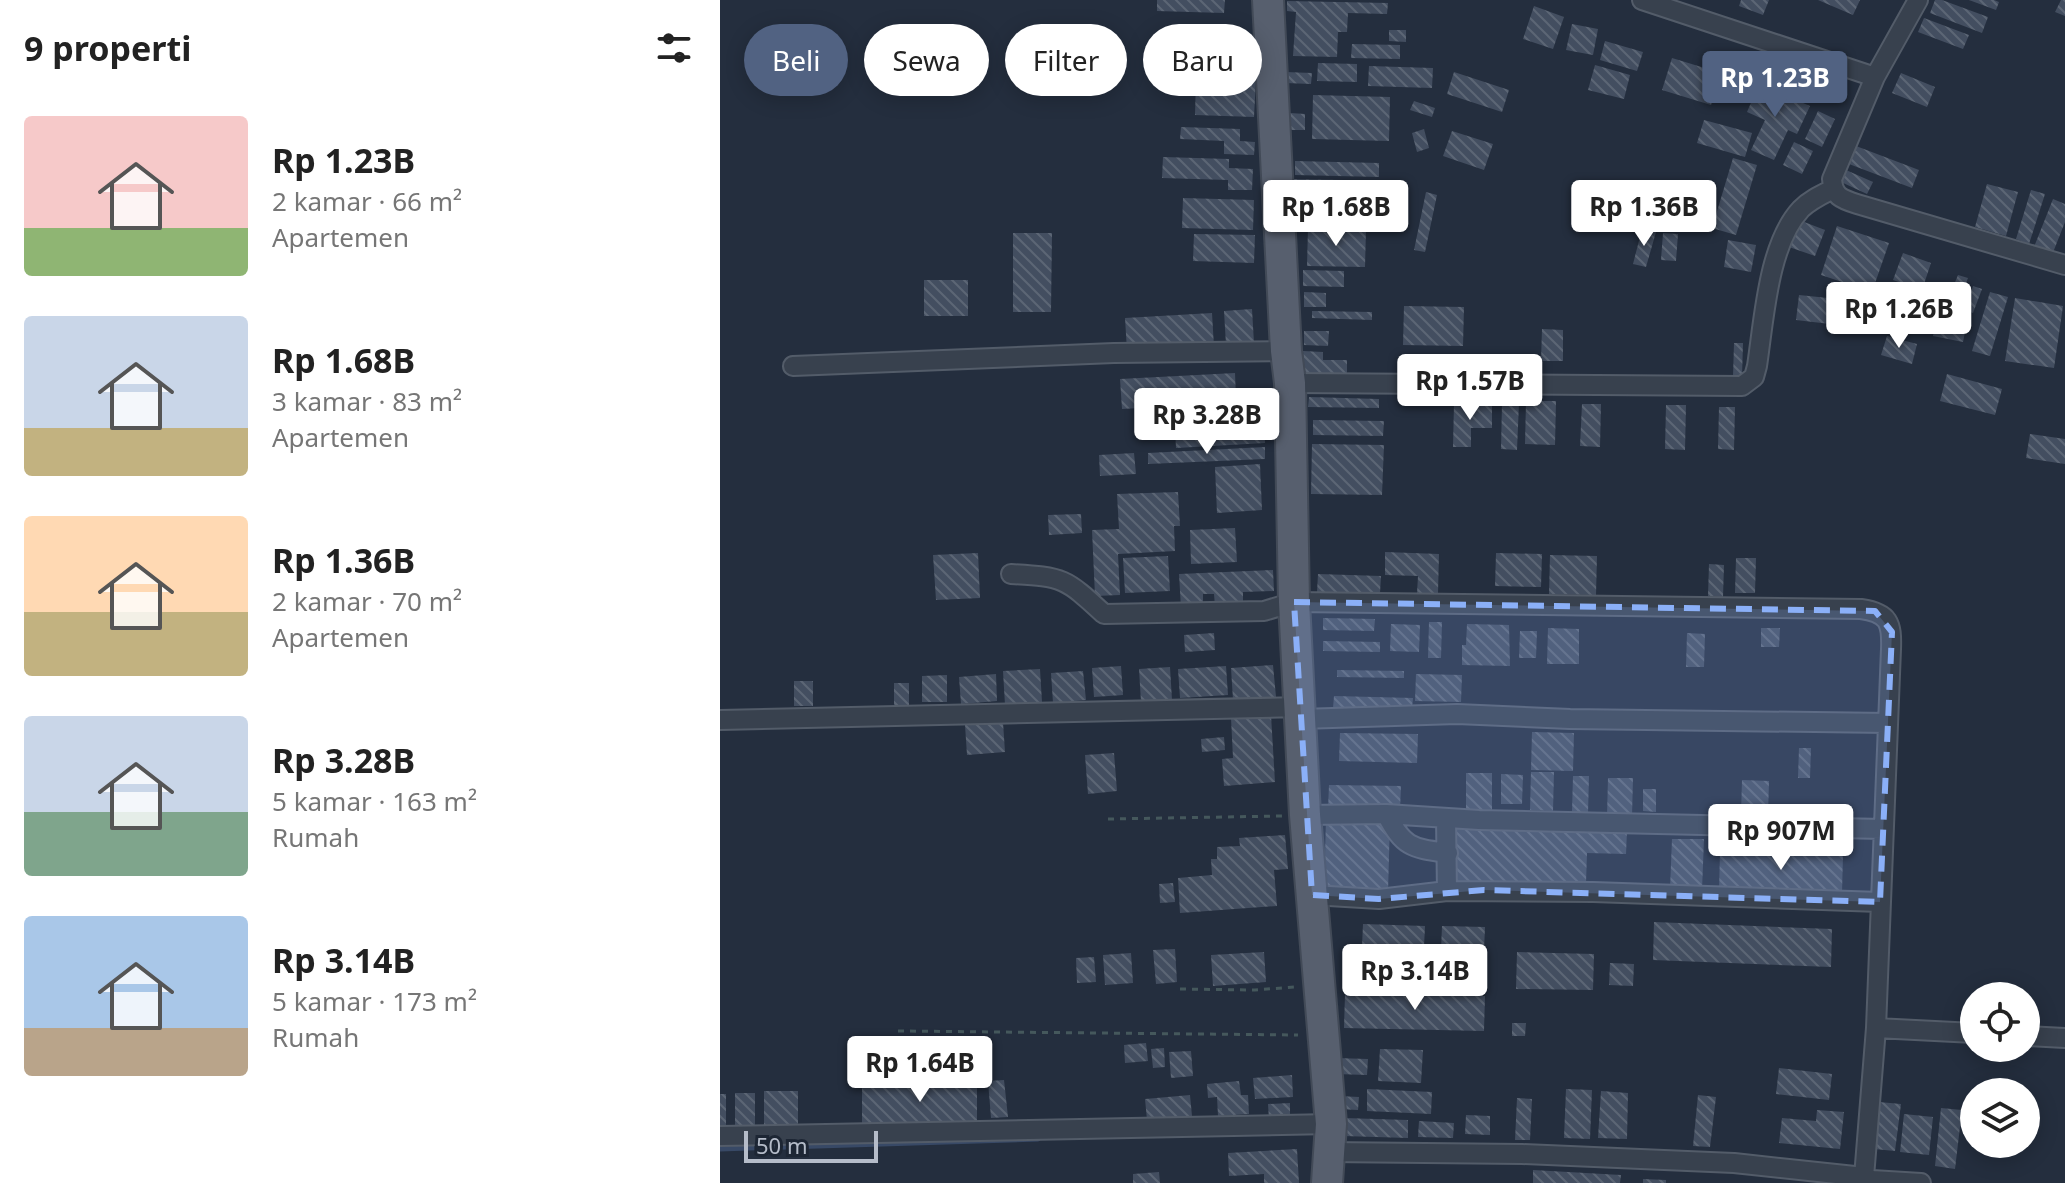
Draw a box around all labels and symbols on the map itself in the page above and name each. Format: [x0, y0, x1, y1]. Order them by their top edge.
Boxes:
pin: Rp 1.23B [1692, 51, 1858, 119]
pin: Rp 1.68B [1253, 180, 1419, 248]
pin: Rp 1.36B [1561, 180, 1727, 248]
pin: Rp 1.26B [1816, 282, 1982, 350]
pin: Rp 1.57B [1387, 354, 1553, 422]
pin: Rp 3.28B [1124, 388, 1290, 456]
pin: Rp 907M [1707, 804, 1855, 872]
pin: Rp 3.14B [1332, 944, 1498, 1012]
pin: Rp 1.64B [837, 1036, 1003, 1104]
scale bar [744, 1127, 878, 1163]

